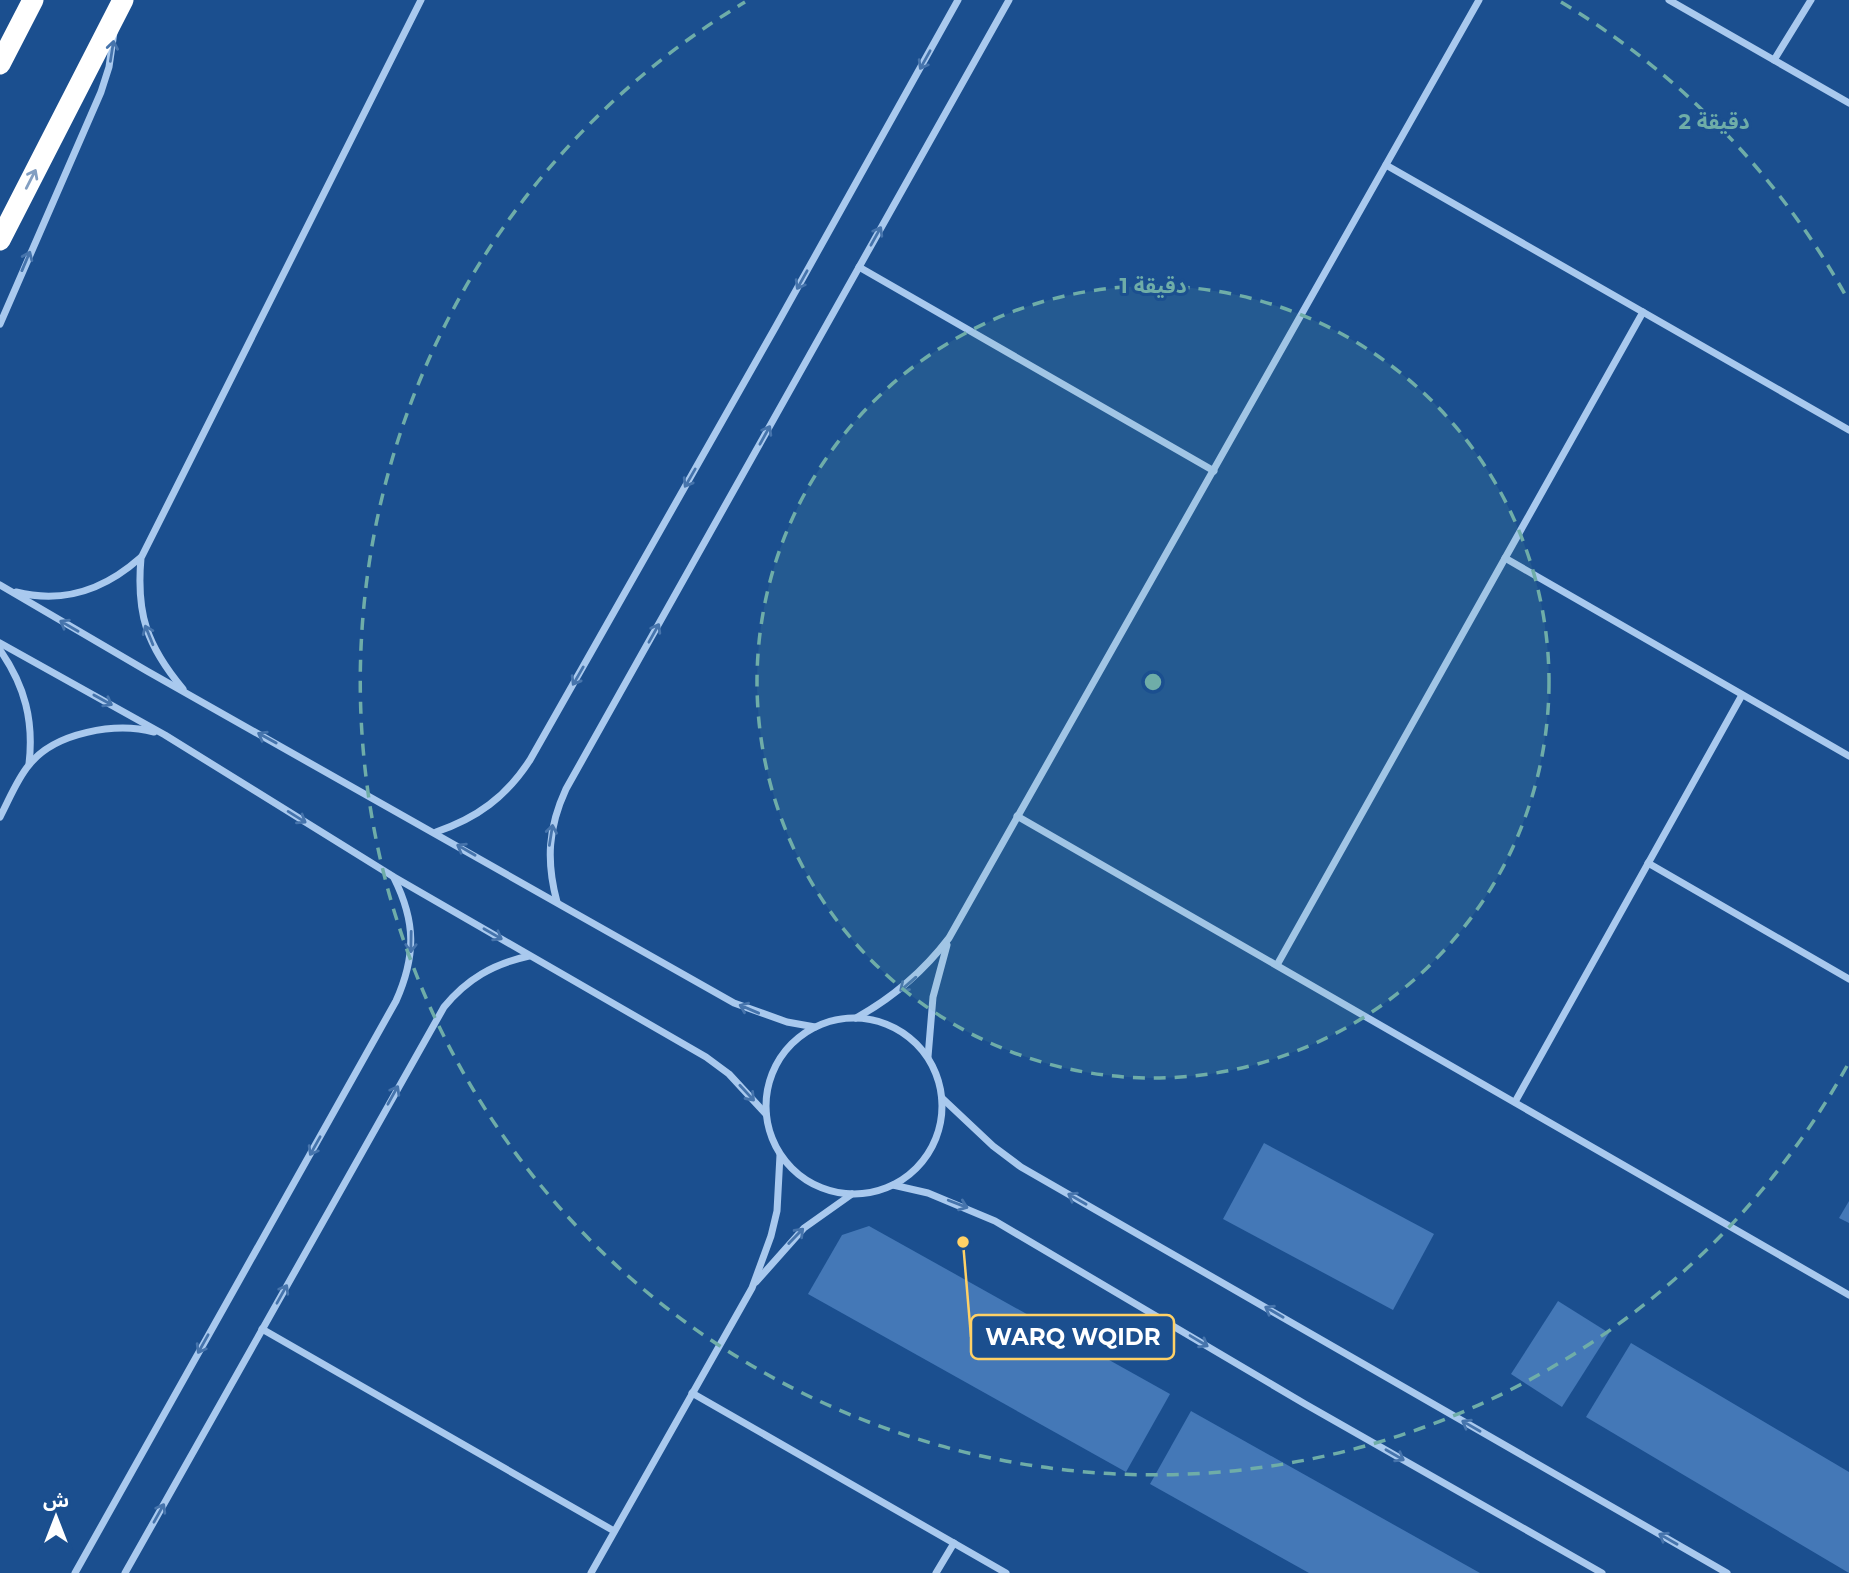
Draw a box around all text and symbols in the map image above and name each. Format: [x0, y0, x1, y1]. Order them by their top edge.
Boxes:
one-way arrow [106, 40, 119, 63]
one-way arrow [918, 49, 932, 69]
text: 2 دقيقة [1678, 109, 1750, 134]
one-way arrow [25, 169, 39, 190]
one-way arrow [869, 227, 883, 247]
one-way arrow [21, 251, 34, 272]
one-way arrow [795, 269, 808, 290]
text: 1 دقيقة [1119, 273, 1187, 298]
one-way arrow [758, 425, 772, 445]
one-way arrow [683, 467, 696, 488]
one-way arrow [60, 619, 80, 633]
one-way arrow [648, 623, 661, 644]
one-way arrow [141, 625, 154, 647]
one-way arrow [571, 665, 585, 685]
centre of rings [1141, 670, 1165, 694]
one-way arrow [92, 693, 112, 707]
one-way arrow [258, 731, 278, 745]
one-way arrow [287, 811, 307, 825]
one-way arrow [545, 824, 558, 847]
one-way arrow [456, 842, 476, 856]
one-way arrow [482, 927, 502, 941]
one-way arrow [404, 930, 417, 953]
one-way arrow [899, 976, 917, 992]
one-way arrow [739, 1002, 760, 1015]
one-way arrow [739, 1084, 756, 1101]
one-way arrow [386, 1086, 400, 1106]
one-way arrow [308, 1135, 321, 1156]
one-way arrow [1067, 1192, 1087, 1206]
one-way arrow [947, 1199, 969, 1212]
one-way arrow [788, 1228, 805, 1245]
one-way arrow [275, 1284, 289, 1304]
one-way arrow [1264, 1305, 1284, 1319]
callout: WARQ WQIDR [971, 1315, 1174, 1359]
text: WARQ WQIDR [985, 1323, 1161, 1351]
one-way arrow [196, 1334, 210, 1354]
one-way arrow [1188, 1334, 1208, 1348]
one-way arrow [1461, 1419, 1482, 1432]
one-way arrow [1385, 1448, 1405, 1462]
north arrow [21, 1482, 91, 1552]
text: ش [43, 1489, 69, 1512]
one-way arrow [152, 1504, 166, 1524]
one-way arrow [1659, 1532, 1679, 1546]

